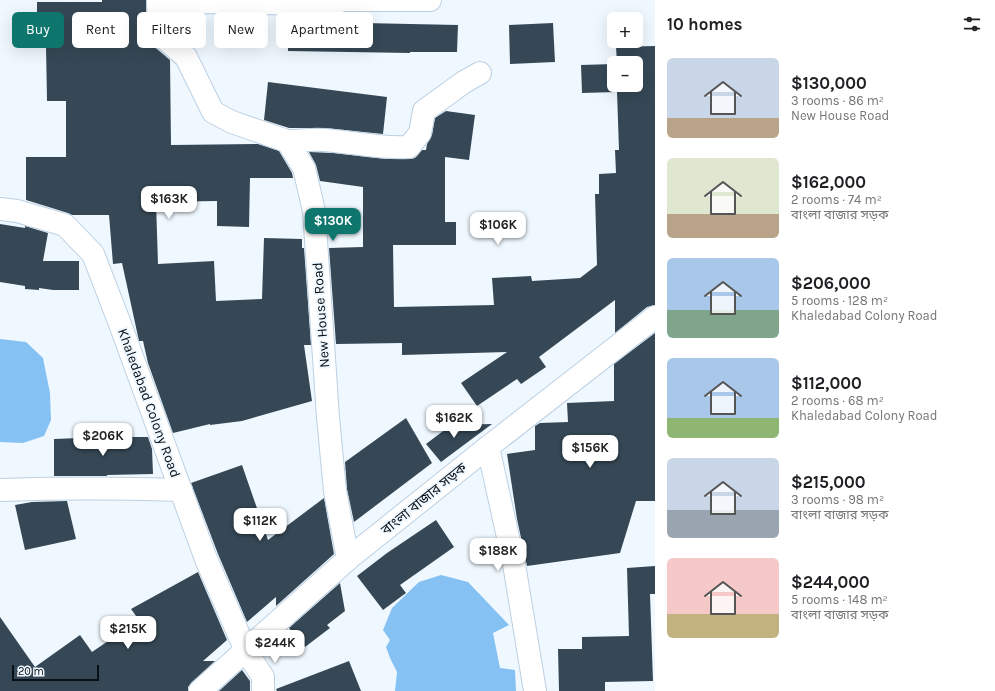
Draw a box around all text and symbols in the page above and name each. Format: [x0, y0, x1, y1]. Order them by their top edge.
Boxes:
chip: Buy [12, 12, 64, 48]
chip: Rent [72, 12, 129, 48]
chip: Filters [137, 12, 206, 48]
chip: New [214, 12, 268, 48]
chip: Apartment [276, 12, 373, 48]
map controls [607, 12, 643, 92]
button: + [607, 12, 643, 48]
icon: filters [961, 13, 983, 35]
text: 10 homes [667, 14, 742, 34]
button: − [607, 56, 643, 92]
text: $130,000 [791, 73, 867, 93]
icon: home [699, 74, 747, 122]
text: 3 rooms · 86 m² [791, 93, 884, 108]
text: New House Road [791, 108, 889, 123]
text: $162,000 [791, 172, 866, 192]
icon: home [699, 174, 747, 222]
pin: $163K [141, 186, 197, 220]
text: $163K [150, 191, 188, 206]
text: 2 rooms · 74 m² [791, 192, 882, 207]
text: বাংলা বাজার সড়ক [791, 207, 889, 222]
pin: $130K [305, 208, 361, 242]
pin: $106K [470, 212, 526, 246]
text: $130K [314, 213, 352, 228]
text: $106K [479, 217, 517, 232]
street label: New House Road [309, 262, 333, 368]
text: $206,000 [791, 273, 871, 293]
icon: home [699, 274, 747, 322]
text: 5 rooms · 128 m² [791, 293, 888, 308]
text: Khaledabad Colony Road [791, 308, 937, 323]
street label: Khaledabad Colony Road [114, 326, 184, 480]
text: $112,000 [791, 373, 862, 393]
icon: home [699, 374, 747, 422]
text: 2 rooms · 68 m² [791, 393, 884, 408]
pin: $162K [426, 405, 482, 439]
text: Khaledabad Colony Road [791, 408, 937, 423]
text: $162K [435, 410, 473, 425]
pin: $206K [75, 423, 131, 457]
text: $206K [82, 428, 124, 443]
pin: $156K [562, 435, 618, 469]
text: $156K [571, 440, 609, 455]
street label: বাংলা বাজার সড়ক [377, 459, 471, 539]
text: $215,000 [791, 472, 866, 492]
icon: home [699, 474, 747, 522]
text: 3 rooms · 98 m² [791, 492, 884, 507]
text: বাংলা বাজার সড়ক [791, 507, 889, 522]
pin: $112K [232, 508, 288, 542]
text: $112K [243, 513, 277, 528]
pin: $188K [470, 538, 526, 572]
text: $188K [479, 543, 517, 558]
text: $244,000 [791, 572, 870, 592]
icon: home [699, 574, 747, 622]
text: 5 rooms · 148 m² [791, 592, 888, 607]
text: বাংলা বাজার সড়ক [791, 607, 889, 622]
pin: $215K [100, 616, 156, 650]
text: $215K [109, 621, 147, 636]
pin: $244K [247, 630, 303, 664]
text: $244K [255, 635, 295, 650]
scale bar [12, 663, 99, 682]
text: 20 m [18, 665, 44, 678]

